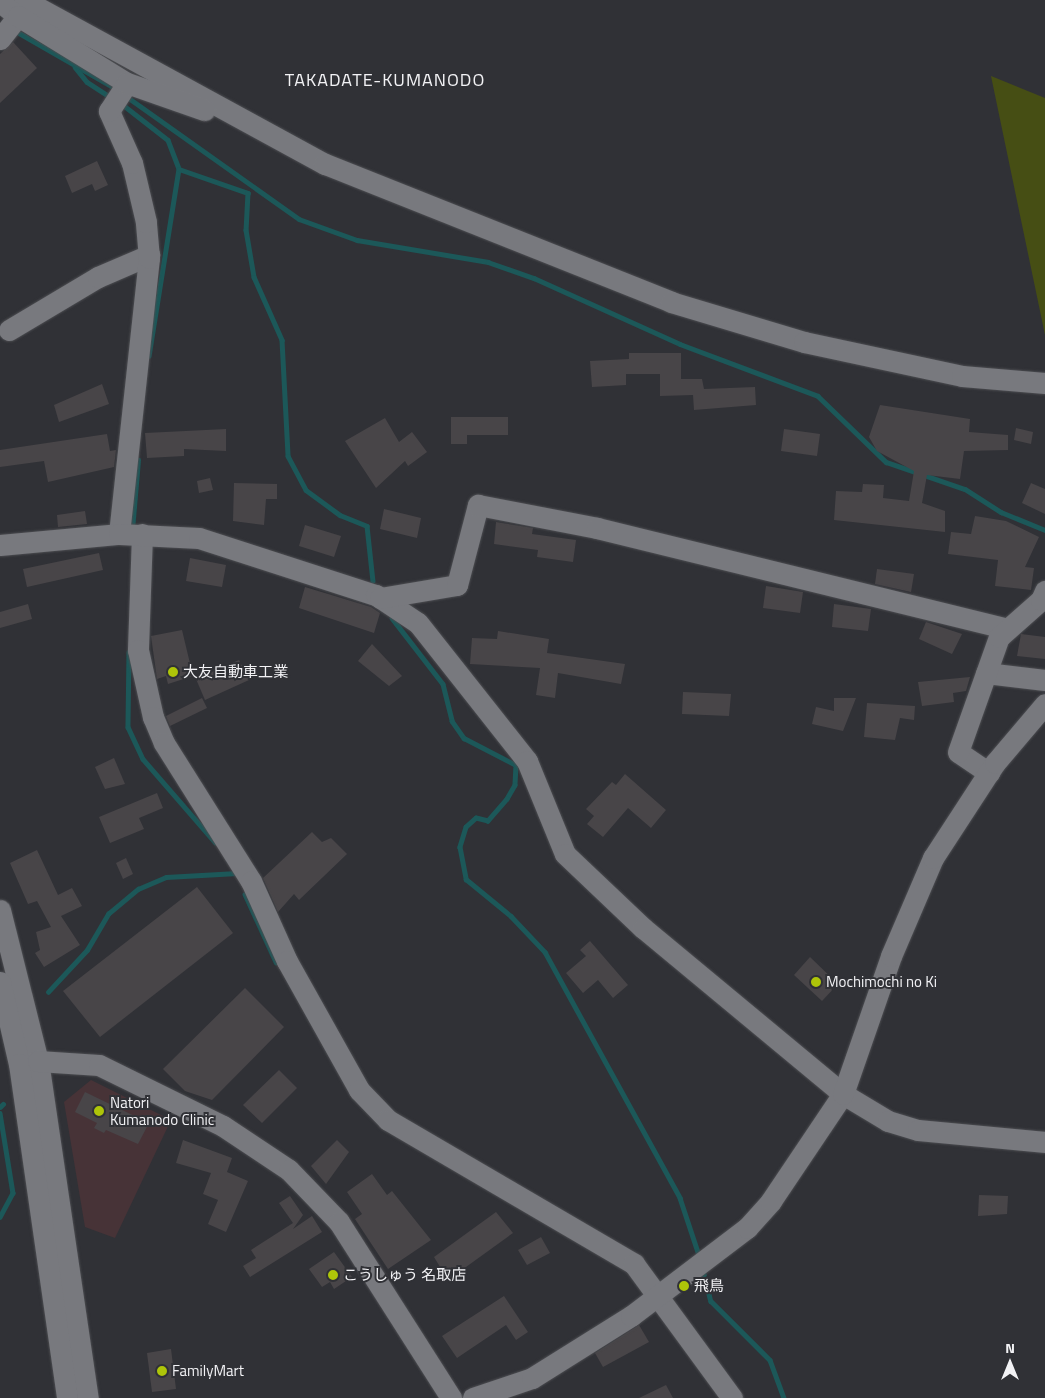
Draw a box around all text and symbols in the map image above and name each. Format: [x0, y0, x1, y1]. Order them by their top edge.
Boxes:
district label: TAKADATE-KUMANODO [283, 69, 487, 91]
place label: 大友自動車工業 [183, 663, 288, 681]
marker: 大友自動車工業 [167, 666, 179, 678]
place label: Mochimochi no Ki [826, 973, 937, 991]
marker: Mochimochi no Ki [810, 976, 822, 988]
place label: Natori Kumanodo Clinic [110, 1093, 214, 1128]
marker: Natori Kumanodo Clinic [92, 1104, 106, 1118]
place label: こうしゅう 名取店 [343, 1266, 466, 1284]
marker: こうしゅう 名取店 [327, 1269, 339, 1281]
place label: 飛鳥 [694, 1277, 724, 1295]
marker: 飛鳥 [678, 1280, 690, 1292]
text: N [1005, 1337, 1015, 1358]
north arrow [985, 1338, 1035, 1388]
place label: FamilyMart [172, 1362, 244, 1380]
marker: FamilyMart [156, 1365, 168, 1377]

